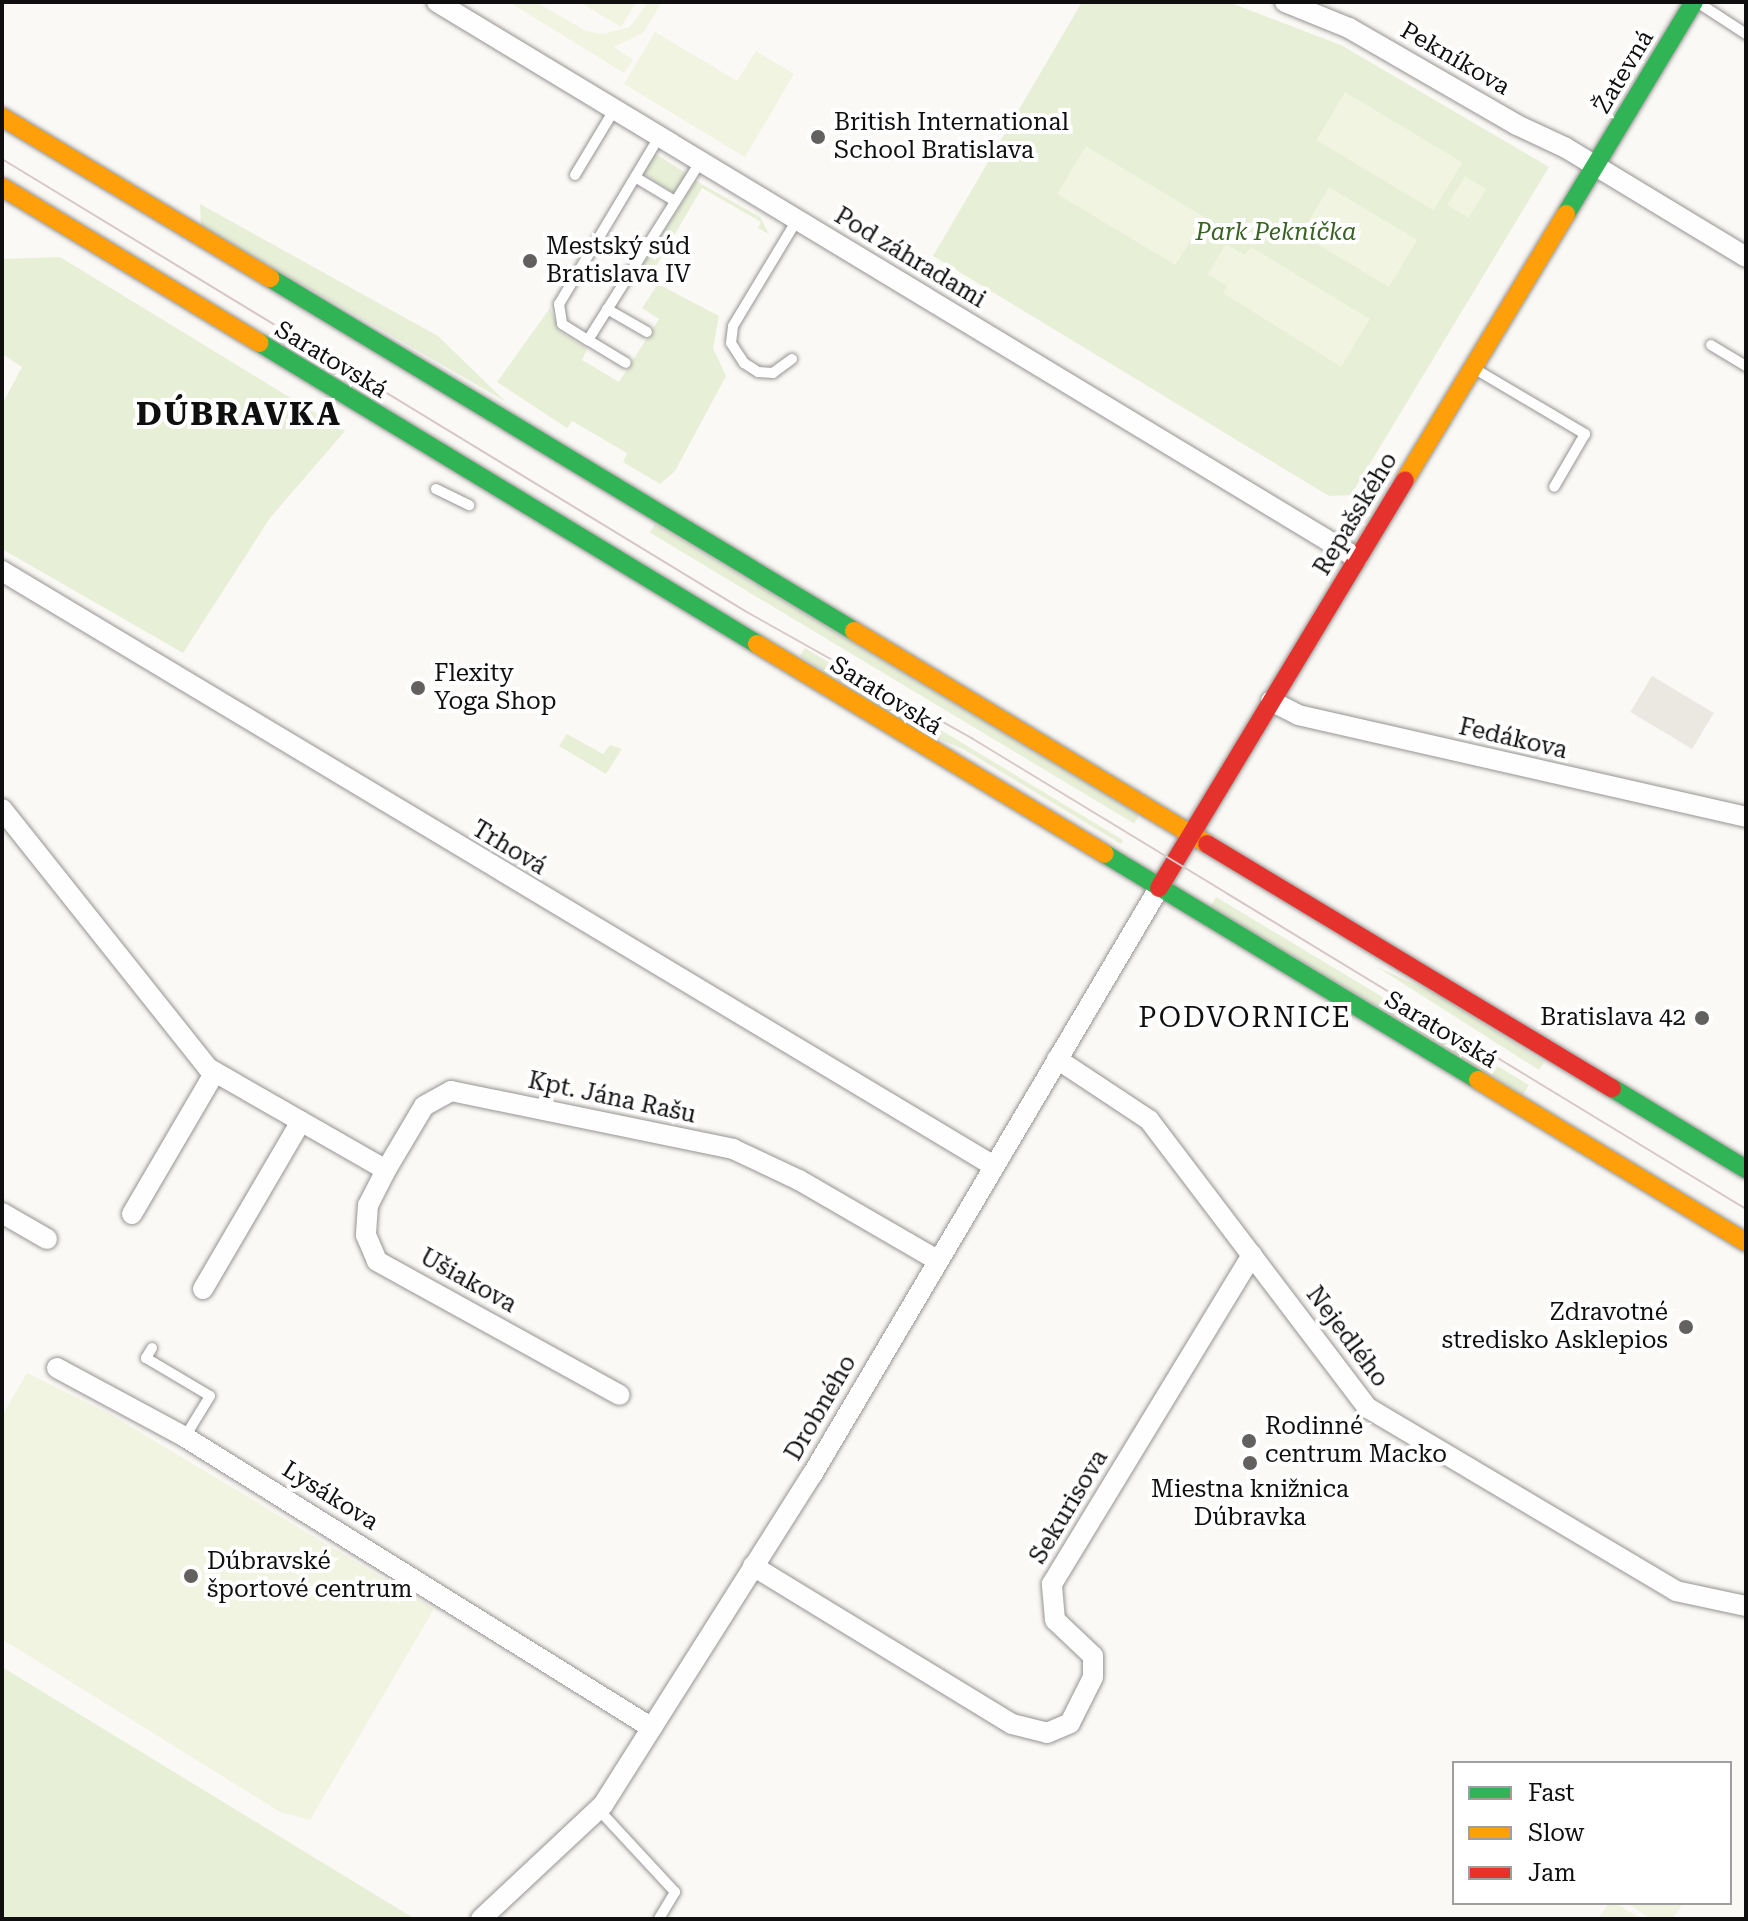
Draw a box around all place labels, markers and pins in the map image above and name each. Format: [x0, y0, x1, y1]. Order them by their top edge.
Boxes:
place label: British International School Bratislava [834, 109, 1069, 165]
marker: British International School Bratislava [809, 128, 827, 146]
place label: Mestský súd Bratislava IV [546, 233, 691, 289]
marker: Mestský súd Bratislava IV [521, 252, 539, 270]
place label: Flexity Yoga Shop [434, 660, 556, 716]
marker: Flexity Yoga Shop [409, 679, 427, 697]
place label: Bratislava 42 [1540, 1004, 1686, 1032]
marker: Bratislava 42 [1693, 1009, 1711, 1027]
place label: Zdravotné stredisko Asklepios [1442, 1299, 1668, 1355]
marker: Zdravotné stredisko Asklepios [1675, 1316, 1697, 1338]
place label: Rodinné centrum Macko [1265, 1413, 1447, 1469]
marker: Rodinné centrum Macko [1240, 1432, 1258, 1450]
marker: Miestna knižnica Dúbravka [1241, 1454, 1259, 1472]
place label: Miestna knižnica Dúbravka [1151, 1476, 1349, 1532]
place label: Dúbravské športové centrum [207, 1548, 412, 1604]
marker: Dúbravské športové centrum [182, 1567, 200, 1585]

